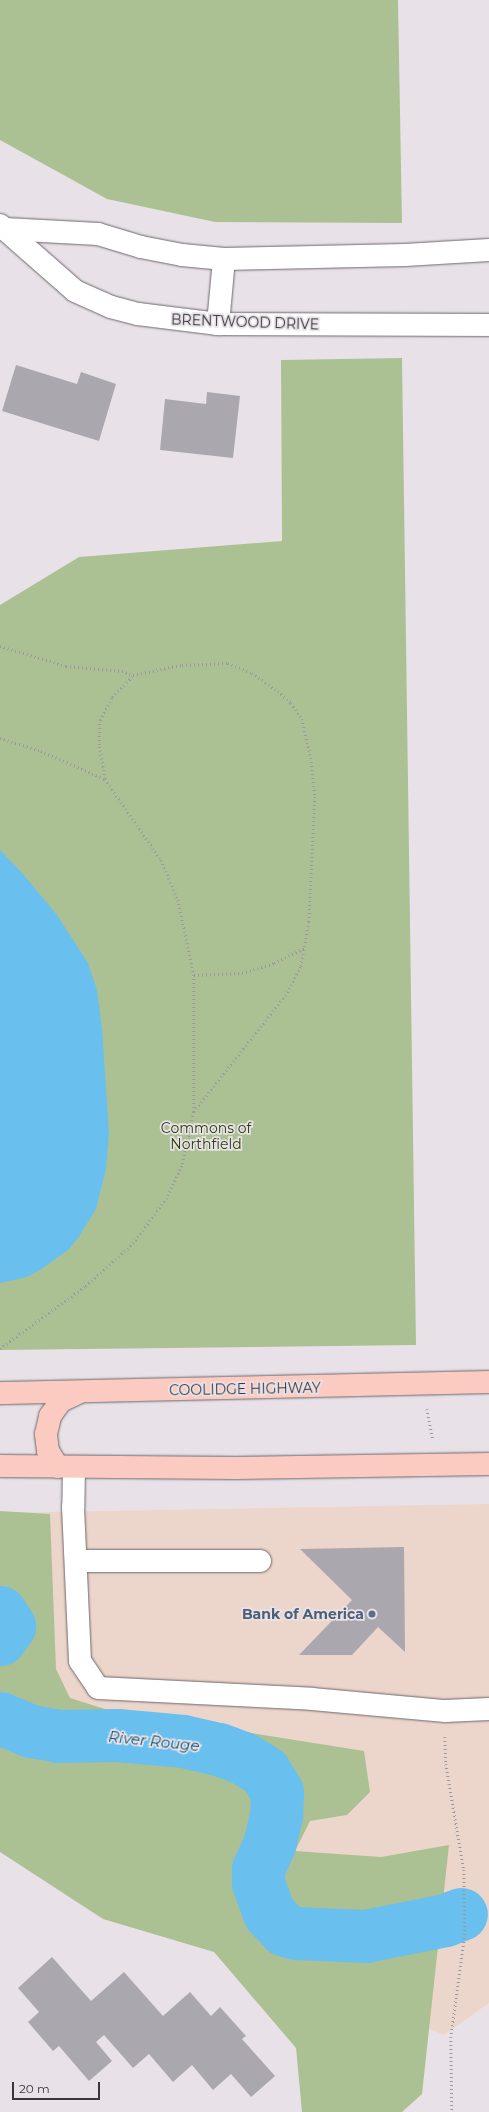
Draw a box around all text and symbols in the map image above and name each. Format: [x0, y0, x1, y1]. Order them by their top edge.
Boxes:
street label: BRENTWOOD DRIVE [171, 311, 319, 333]
park label: Commons of Northfield [161, 1120, 251, 1152]
street label: COOLIDGE HIGHWAY [169, 1379, 321, 1399]
place label: Bank of America [242, 1606, 364, 1622]
marker: Bank of America [367, 1609, 377, 1619]
water label: River Rouge [108, 1727, 200, 1755]
scale bar [14, 2074, 102, 2100]
text: 20 m [19, 2081, 50, 2096]

